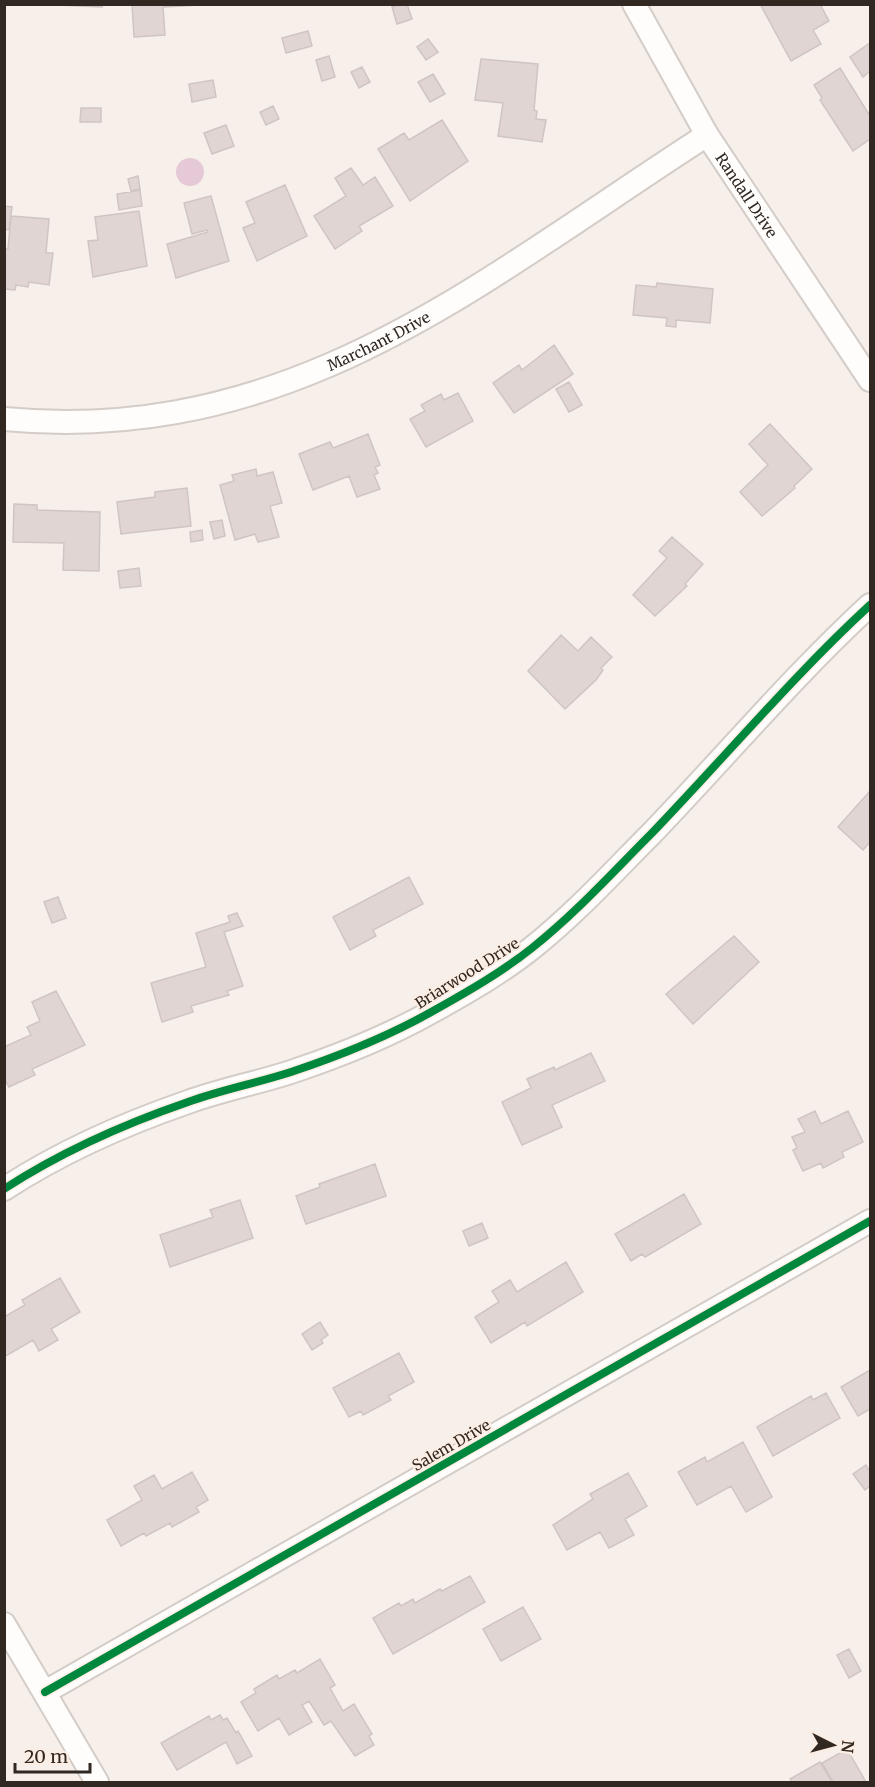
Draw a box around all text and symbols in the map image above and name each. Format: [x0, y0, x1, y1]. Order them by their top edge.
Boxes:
street label: Randall Drive [712, 149, 782, 241]
street label: Marchant Drive [324, 307, 433, 374]
street label: Briarwood Drive [411, 933, 523, 1013]
street label: Salem Drive [409, 1415, 494, 1475]
north arrow [803, 1715, 863, 1775]
scale bar [15, 1736, 90, 1774]
text: N [837, 1739, 859, 1754]
text: 20 m [24, 1745, 68, 1768]

